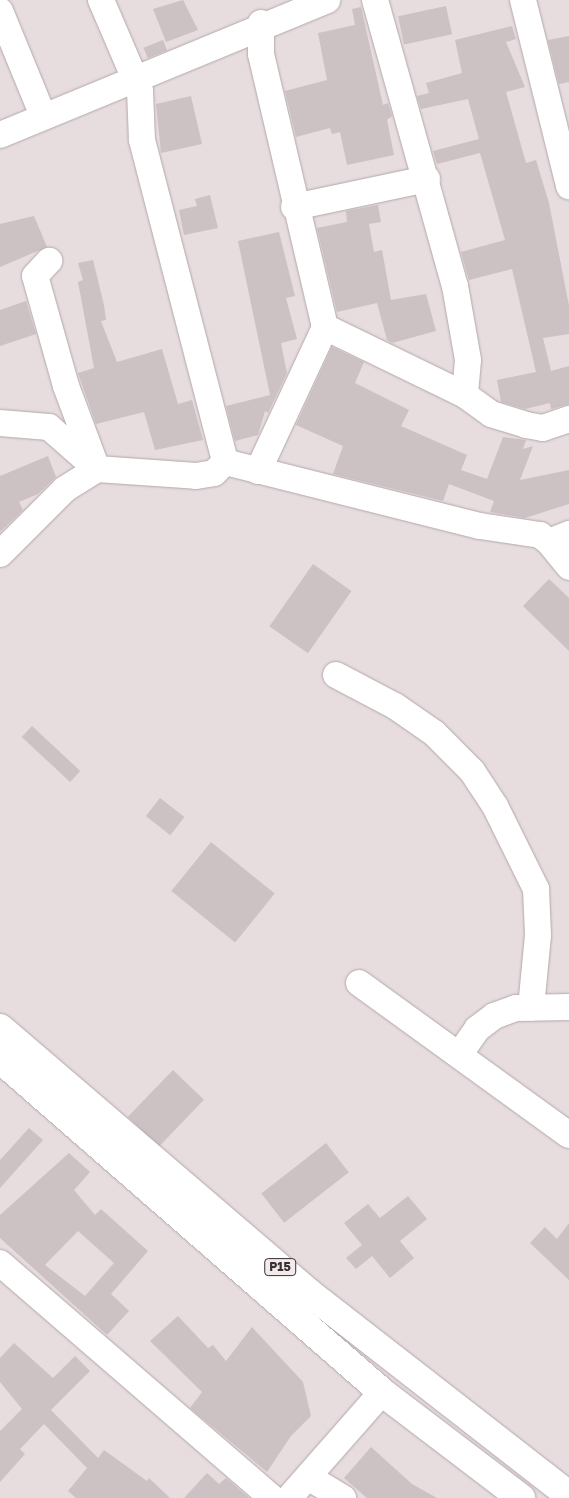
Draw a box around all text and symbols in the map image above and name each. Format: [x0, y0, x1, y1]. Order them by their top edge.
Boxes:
road number: P15 [264, 1258, 296, 1276]

